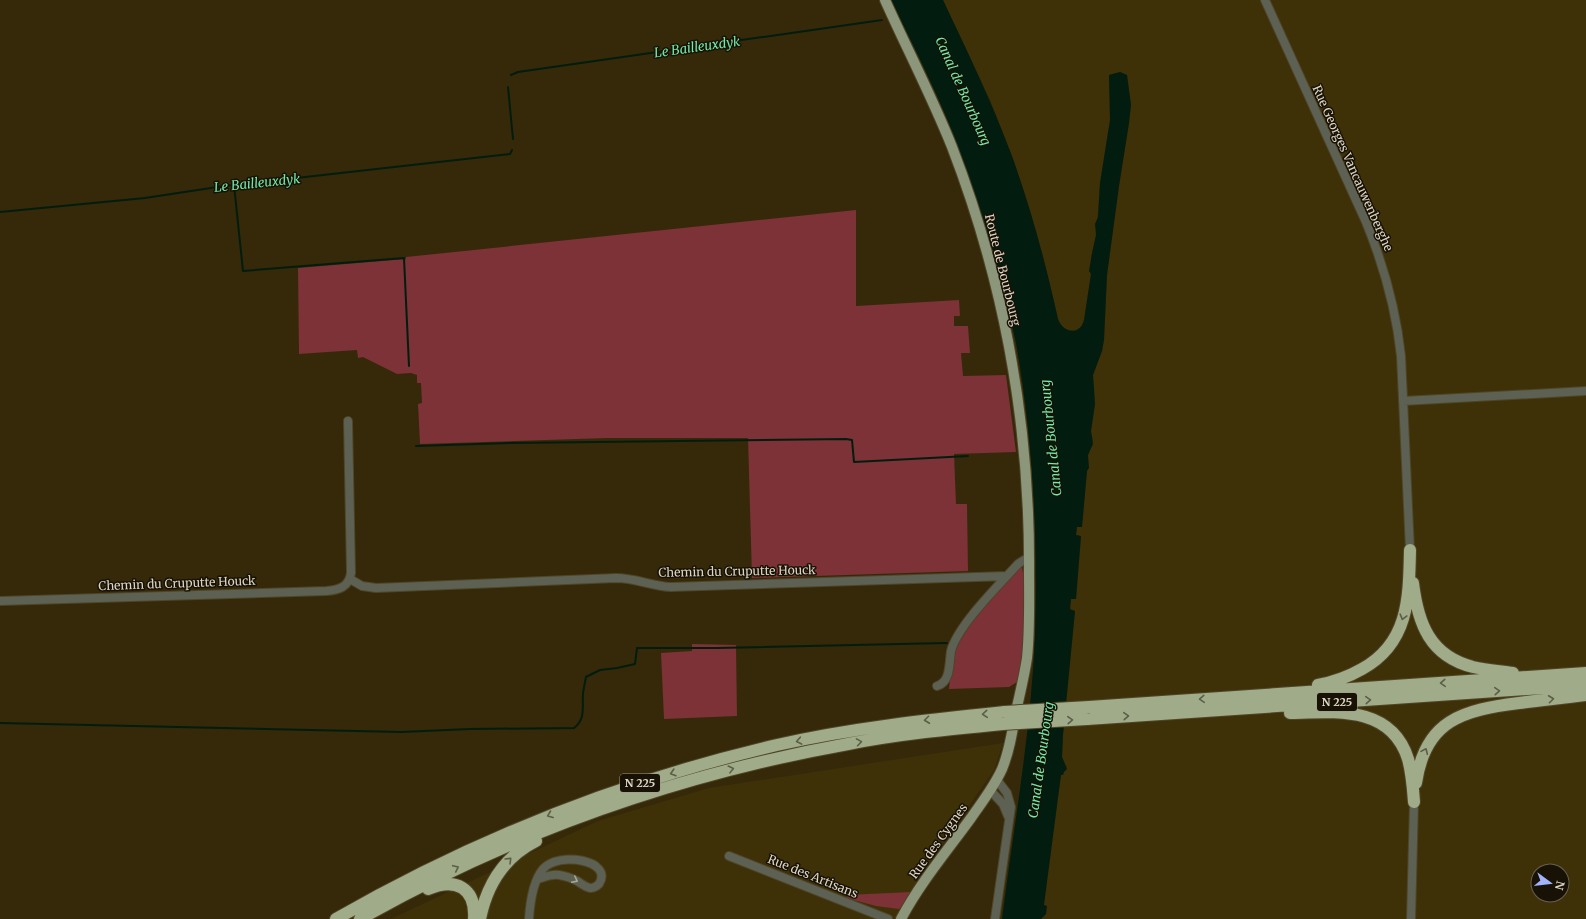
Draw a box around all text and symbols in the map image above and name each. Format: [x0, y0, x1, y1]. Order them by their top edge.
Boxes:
water label: Le Bailleuxdyk [653, 33, 741, 61]
water label: Canal de Bourbourg [931, 34, 995, 148]
street label: Rue Georges Vancauwenberghe [1309, 83, 1397, 253]
water label: Le Bailleuxdyk [213, 170, 301, 196]
street label: Route de Bourbourg [982, 212, 1024, 328]
water label: Canal de Bourbourg [1036, 379, 1066, 497]
street label: Chemin du Cruputte Houck [658, 562, 816, 580]
street label: Chemin du Cruputte Houck [98, 573, 256, 593]
one-way arrow [1400, 613, 1408, 620]
one-way arrow [1440, 678, 1446, 687]
one-way arrow [1494, 687, 1500, 696]
road number: N 225 [1317, 693, 1357, 711]
one-way arrow [1198, 695, 1205, 704]
one-way arrow [1365, 695, 1371, 704]
one-way arrow [1548, 695, 1554, 704]
water label: Canal de Bourbourg [1024, 701, 1058, 819]
one-way arrow [982, 709, 988, 718]
one-way arrow [1123, 712, 1129, 721]
one-way arrow [924, 716, 930, 725]
one-way arrow [1067, 716, 1073, 724]
one-way arrow [795, 736, 802, 745]
one-way arrow [856, 738, 862, 747]
one-way arrow [1420, 748, 1428, 755]
one-way arrow [728, 765, 735, 774]
one-way arrow [669, 768, 676, 777]
road number: N 225 [620, 774, 660, 792]
street label: Rue des Cygnes [906, 800, 970, 882]
one-way arrow [546, 811, 553, 819]
street label: Rue des Artisans [766, 851, 860, 901]
one-way arrow [504, 857, 512, 865]
north arrow [1530, 863, 1570, 903]
one-way arrow [452, 865, 460, 873]
one-way arrow [571, 876, 578, 883]
text: N [1552, 880, 1568, 892]

